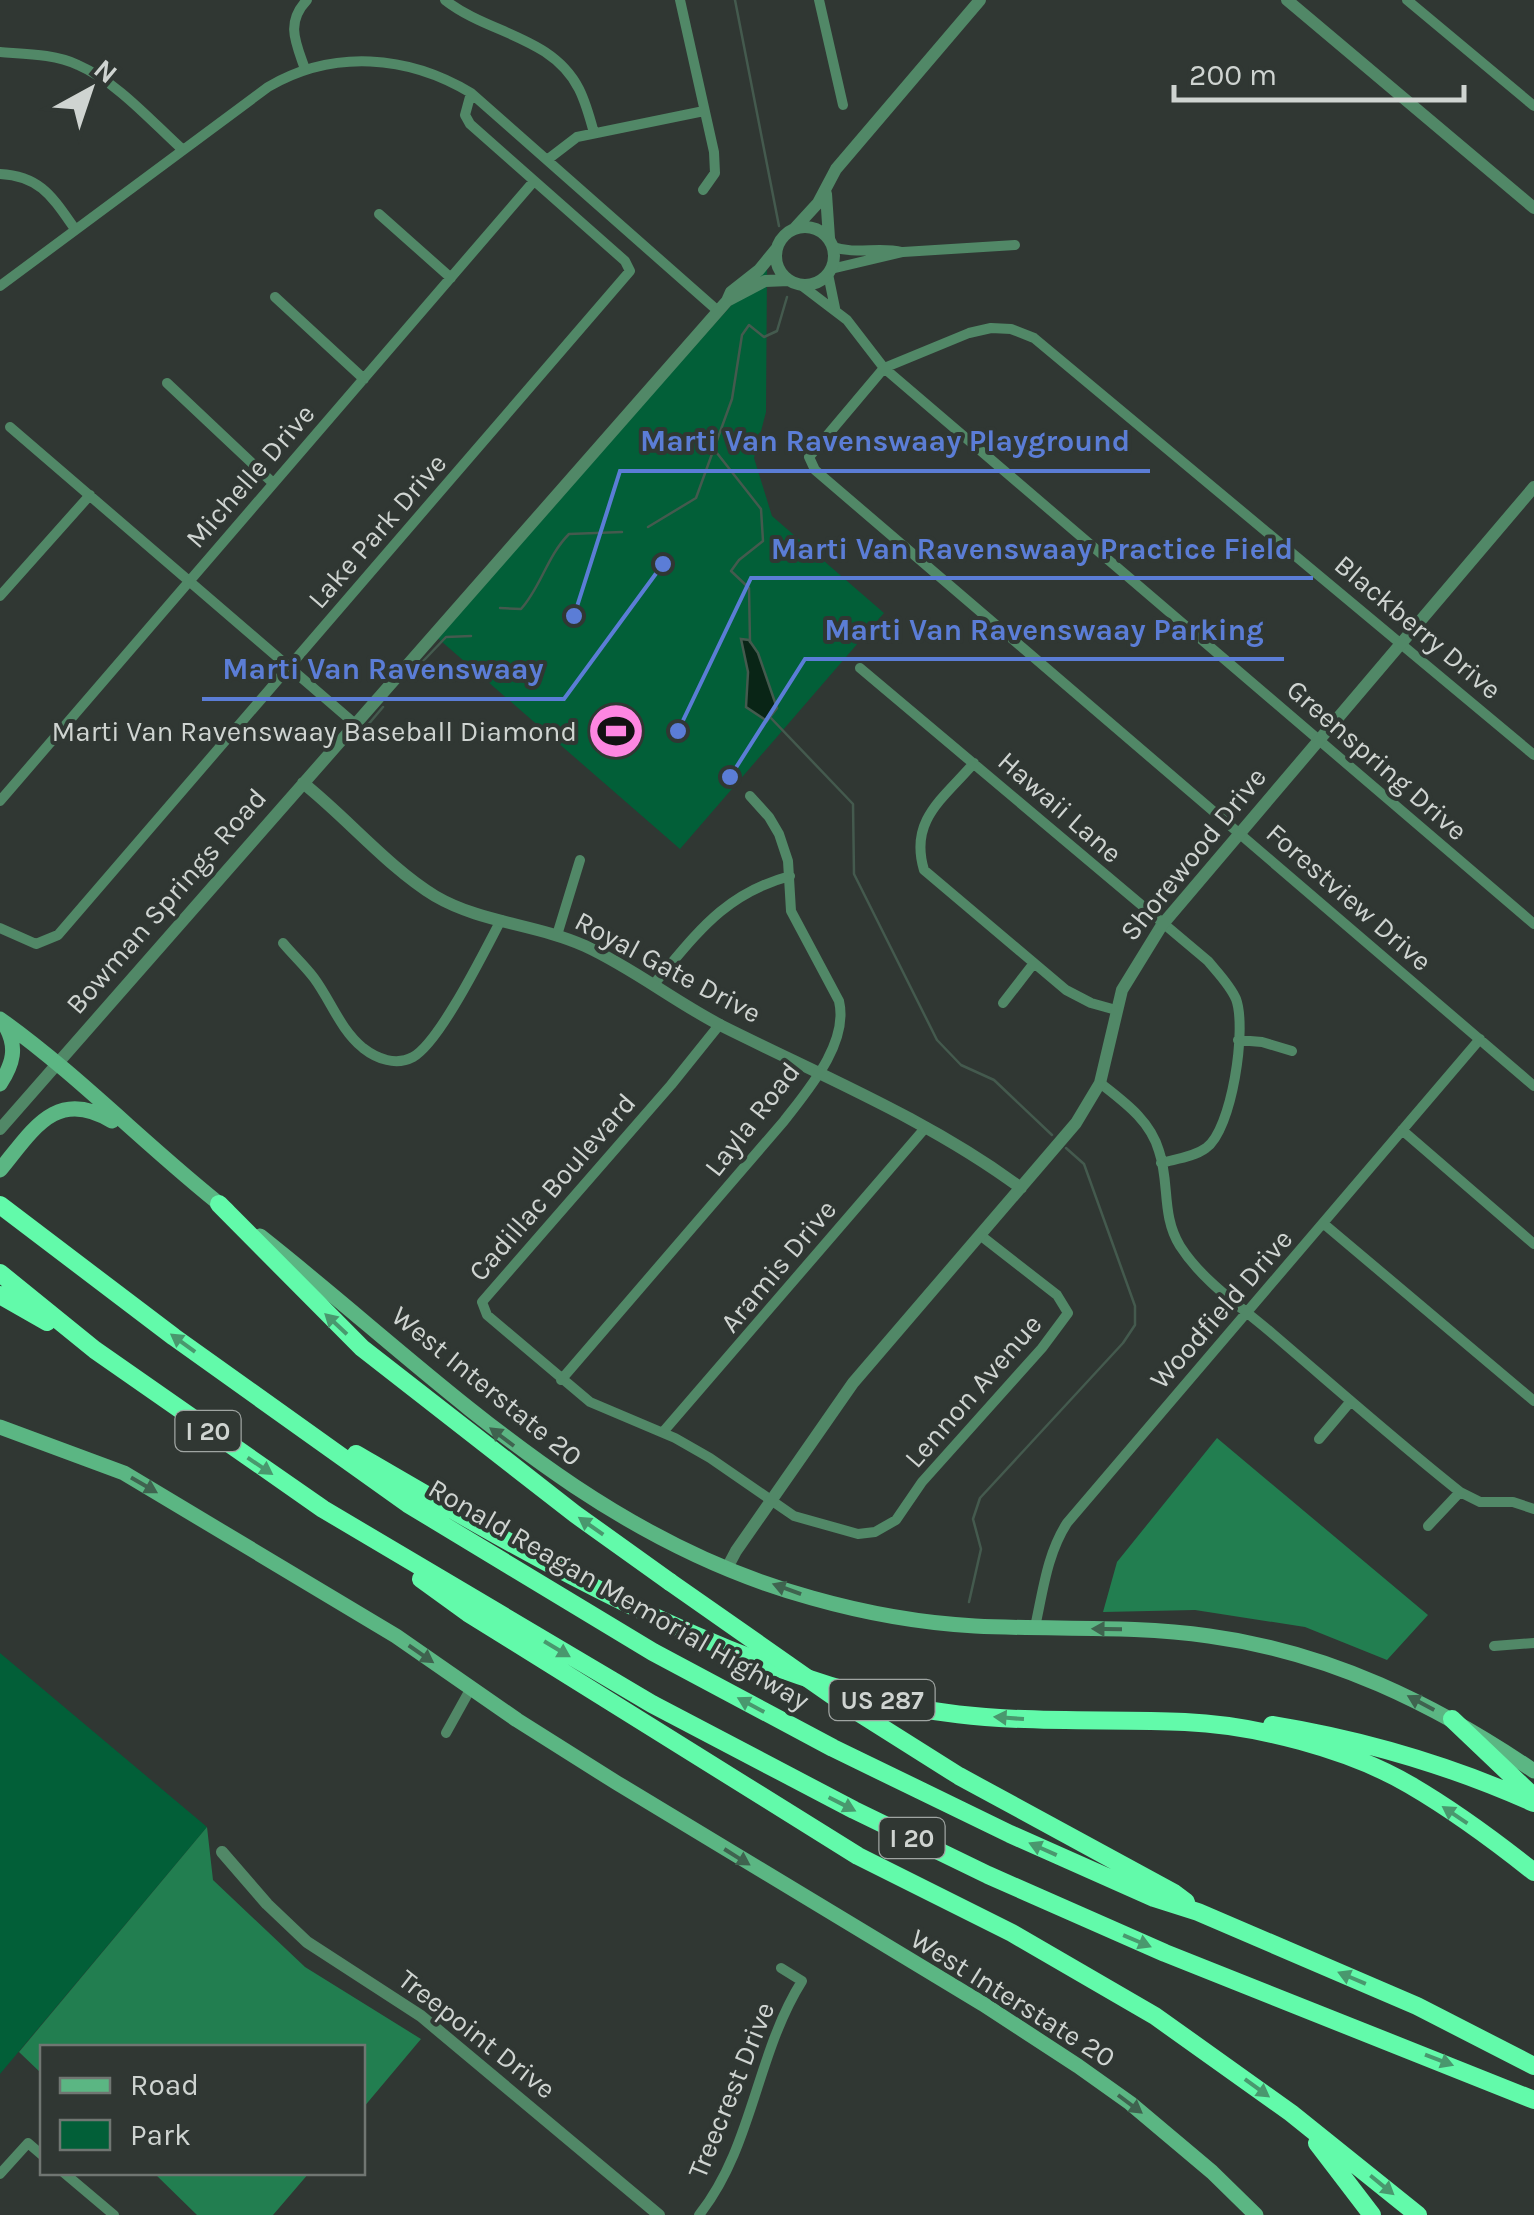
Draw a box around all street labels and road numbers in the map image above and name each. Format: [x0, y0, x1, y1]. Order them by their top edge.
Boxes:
street label: Michelle Drive [179, 397, 321, 555]
street label: Lake Park Drive [301, 447, 453, 615]
street label: Blackberry Drive [1328, 548, 1508, 706]
street label: Greenspring Drive [1280, 673, 1474, 847]
street label: Hawaii Lane [991, 744, 1129, 870]
street label: Shorewood Drive [1113, 761, 1273, 947]
street label: Bowman Springs Road [59, 781, 273, 1021]
street label: Forestview Drive [1260, 816, 1438, 978]
street label: Royal Gate Drive [569, 904, 767, 1030]
street label: Layla Road [697, 1055, 807, 1183]
street label: Cadillac Boulevard [462, 1086, 642, 1288]
street label: Aramis Drive [713, 1193, 843, 1339]
street label: Woodfield Drive [1143, 1223, 1299, 1395]
street label: West Interstate 20 [385, 1299, 589, 1473]
street label: Lennon Avenue [897, 1308, 1049, 1474]
road number: I 20 [176, 1411, 240, 1451]
street label: Ronald Reagan Memorial Highway [423, 1471, 815, 1717]
road number: US 287 [830, 1680, 934, 1720]
road number: I 20 [880, 1818, 944, 1858]
street label: West Interstate 20 [905, 1922, 1121, 2074]
street label: Treepoint Drive [392, 1962, 562, 2106]
street label: Treecrest Drive [681, 1997, 781, 2183]

